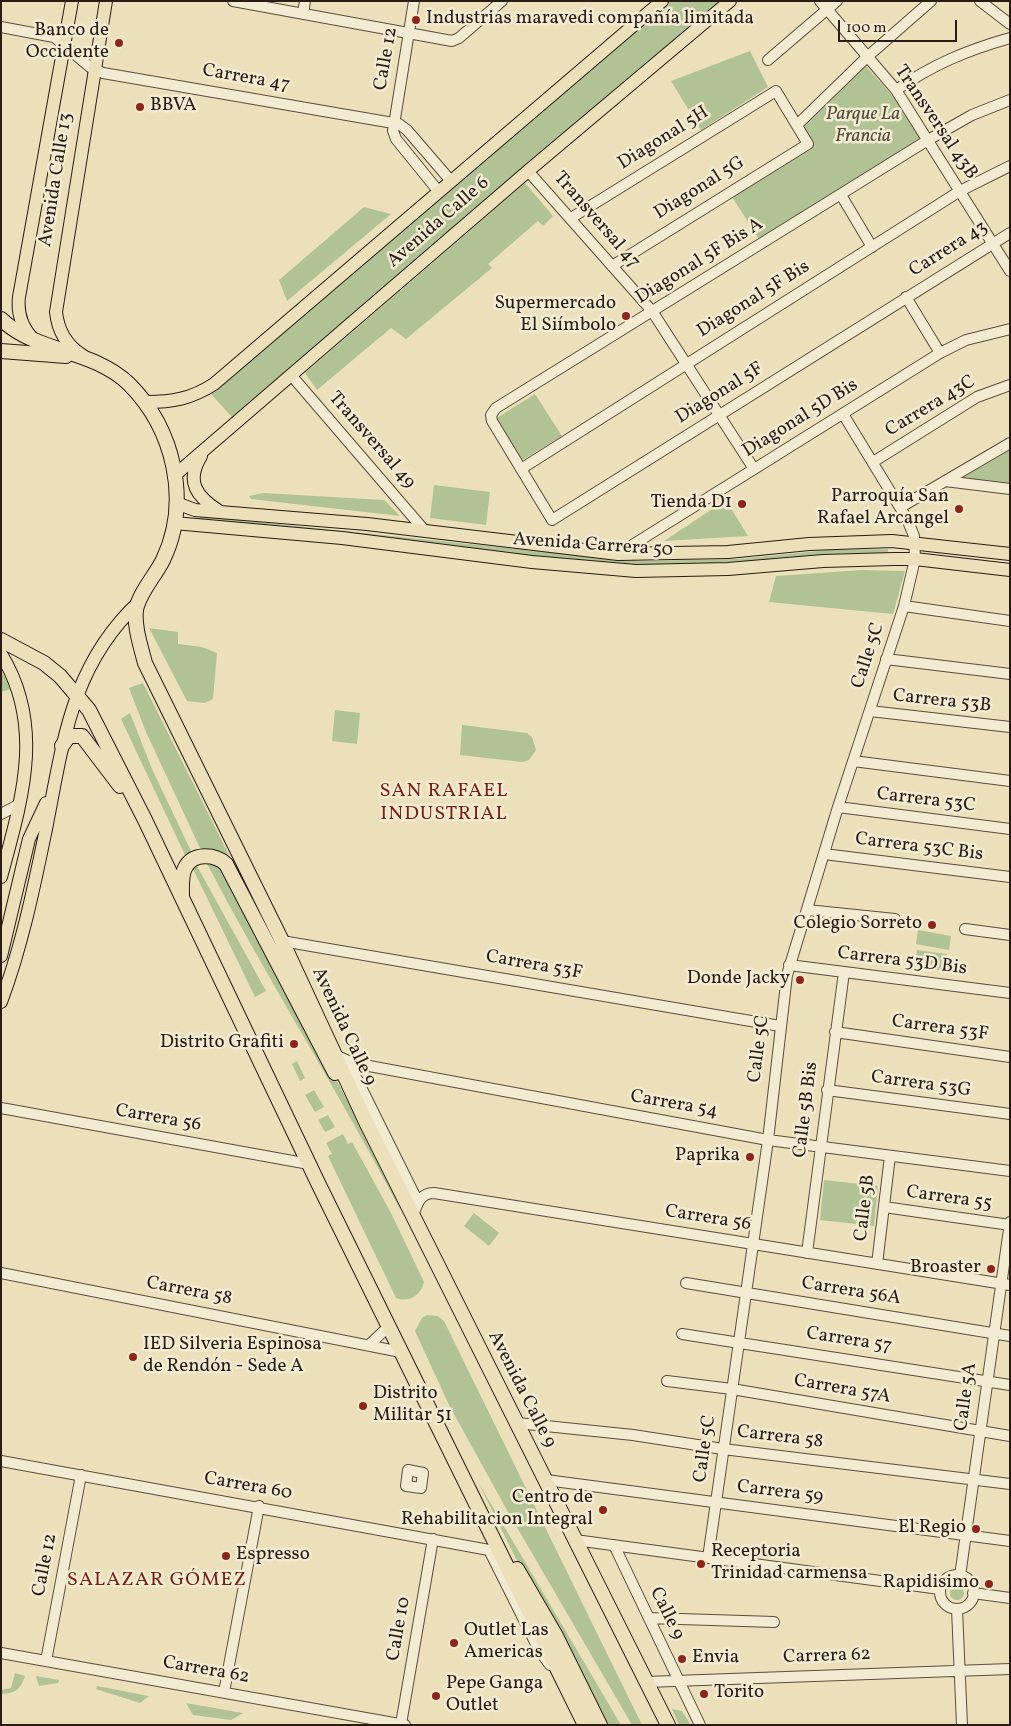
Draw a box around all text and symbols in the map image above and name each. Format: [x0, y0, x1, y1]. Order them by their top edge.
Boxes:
place label: Industrias maravedi compañía limitada [426, 9, 754, 31]
scale bar [841, 10, 960, 42]
marker: Industrias maravedi compañía limitada [410, 14, 422, 26]
text: 100 m [846, 18, 886, 39]
place label: Banco de Occidente [26, 21, 109, 65]
street label: Calle 12 [370, 26, 404, 92]
marker: Banco de Occidente [113, 37, 125, 49]
street label: Carrera 47 [200, 60, 292, 98]
street label: Transversal 43B [888, 62, 982, 184]
place label: BBVA [150, 96, 197, 118]
marker: BBVA [134, 101, 146, 113]
street label: Diagonal 5H [614, 102, 714, 176]
park label: Parque La Francia [826, 105, 900, 149]
street label: Avenida Calle 13 [35, 111, 79, 249]
street label: Diagonal 5G [651, 152, 749, 226]
street label: Transversal 47 [548, 168, 644, 274]
street label: Avenida Calle 6 [383, 172, 495, 274]
street label: Diagonal 5F Bis A [632, 214, 768, 310]
street label: Carrera 43 [905, 217, 993, 283]
street label: Diagonal 5F Bis [693, 256, 815, 344]
place label: Supermercado El Siímbolo [494, 294, 616, 338]
marker: Supermercado El Siímbolo [620, 310, 632, 322]
street label: Diagonal 5F [672, 358, 768, 430]
street label: Carrera 43C [882, 371, 980, 443]
street label: Diagonal 5D Bis [739, 374, 863, 464]
street label: Transversal 49 [323, 388, 419, 494]
place label: Parroquía San Rafael Arcangel [817, 487, 949, 531]
place label: Tienda D1 [651, 493, 732, 515]
marker: Tienda D1 [736, 498, 748, 510]
marker: Parroquía San Rafael Arcangel [953, 503, 965, 515]
street label: Avenida Carrera 50 [512, 529, 674, 563]
street label: Calle 5C [848, 620, 890, 692]
street label: Carrera 53B [892, 686, 992, 718]
district label: SAN RAFAEL INDUSTRIAL [378, 780, 510, 827]
street label: Carrera 53C [875, 784, 977, 818]
street label: Carrera 53C Bis [854, 829, 984, 867]
place label: Colegio Sorreto [794, 914, 922, 936]
marker: Colegio Sorreto [926, 919, 938, 931]
street label: Carrera 53D Bis [836, 943, 968, 981]
street label: Carrera 53F [484, 946, 584, 986]
street label: Avenida Calle 9 [306, 964, 380, 1090]
place label: Donde Jacky [687, 969, 790, 991]
marker: Donde Jacky [794, 974, 806, 986]
street label: Carrera 53F [890, 1011, 990, 1047]
street label: Calle 5C [745, 1014, 775, 1084]
place label: Distrito Grafiti [160, 1033, 284, 1055]
marker: Distrito Grafiti [288, 1038, 300, 1050]
street label: Calle 5B Bis [790, 1061, 824, 1159]
street label: Carrera 53G [870, 1067, 972, 1103]
street label: Carrera 54 [628, 1086, 720, 1124]
street label: Carrera 56 [113, 1100, 203, 1138]
place label: Paprika [675, 1146, 740, 1168]
marker: Paprika [744, 1151, 756, 1163]
street label: Calle 5B [851, 1173, 881, 1243]
street label: Carrera 55 [905, 1182, 993, 1216]
street label: Carrera 56 [663, 1201, 753, 1237]
place label: Broaster [910, 1258, 981, 1280]
marker: Broaster [985, 1263, 997, 1275]
street label: Carrera 58 [144, 1273, 234, 1311]
street label: Carrera 56A [800, 1273, 902, 1311]
street label: Carrera 57 [805, 1323, 893, 1359]
street label: Avenida Calle 9 [482, 1328, 560, 1452]
place label: IED Silveria Espinosa de Rendón - Sede A [143, 1335, 322, 1379]
marker: IED Silveria Espinosa de Rendón - Sede A [127, 1351, 139, 1363]
street label: Calle 5A [951, 1361, 983, 1433]
street label: Carrera 57A [792, 1370, 892, 1410]
place label: Distrito Militar 51 [373, 1384, 452, 1428]
marker: Distrito Militar 51 [357, 1400, 369, 1412]
street label: Calle 5C [690, 1414, 722, 1484]
street label: Carrera 58 [736, 1421, 824, 1455]
street label: Carrera 60 [202, 1468, 294, 1506]
street label: Carrera 59 [736, 1476, 824, 1510]
place label: Centro de Rehabilitacion Integral [401, 1488, 593, 1532]
marker: Centro de Rehabilitacion Integral [597, 1504, 609, 1516]
place label: El Regio [898, 1518, 966, 1540]
marker: El Regio [970, 1523, 982, 1535]
street label: Calle 12 [29, 1532, 63, 1598]
place label: Receptoria Trinidad carmensa [711, 1542, 867, 1586]
place label: Espresso [236, 1545, 310, 1567]
marker: Espresso [220, 1550, 232, 1562]
marker: Receptoria Trinidad carmensa [695, 1558, 707, 1570]
district label: SALAZAR GÓMEZ [65, 1569, 249, 1593]
place label: Rapidisimo [883, 1573, 979, 1595]
marker: Rapidisimo [983, 1578, 995, 1590]
street label: Calle 9 [644, 1584, 688, 1644]
street label: Calle 10 [383, 1595, 417, 1663]
place label: Outlet Las Americas [464, 1621, 549, 1665]
marker: Outlet Las Americas [448, 1637, 460, 1649]
street label: Carrera 62 [783, 1644, 871, 1670]
place label: Envia [692, 1648, 739, 1670]
street label: Carrera 62 [161, 1652, 251, 1690]
marker: Envia [676, 1653, 688, 1665]
place label: Pepe Ganga Outlet [446, 1674, 543, 1718]
place label: Torito [714, 1683, 764, 1705]
marker: Torito [698, 1688, 710, 1700]
marker: Pepe Ganga Outlet [430, 1690, 442, 1702]

